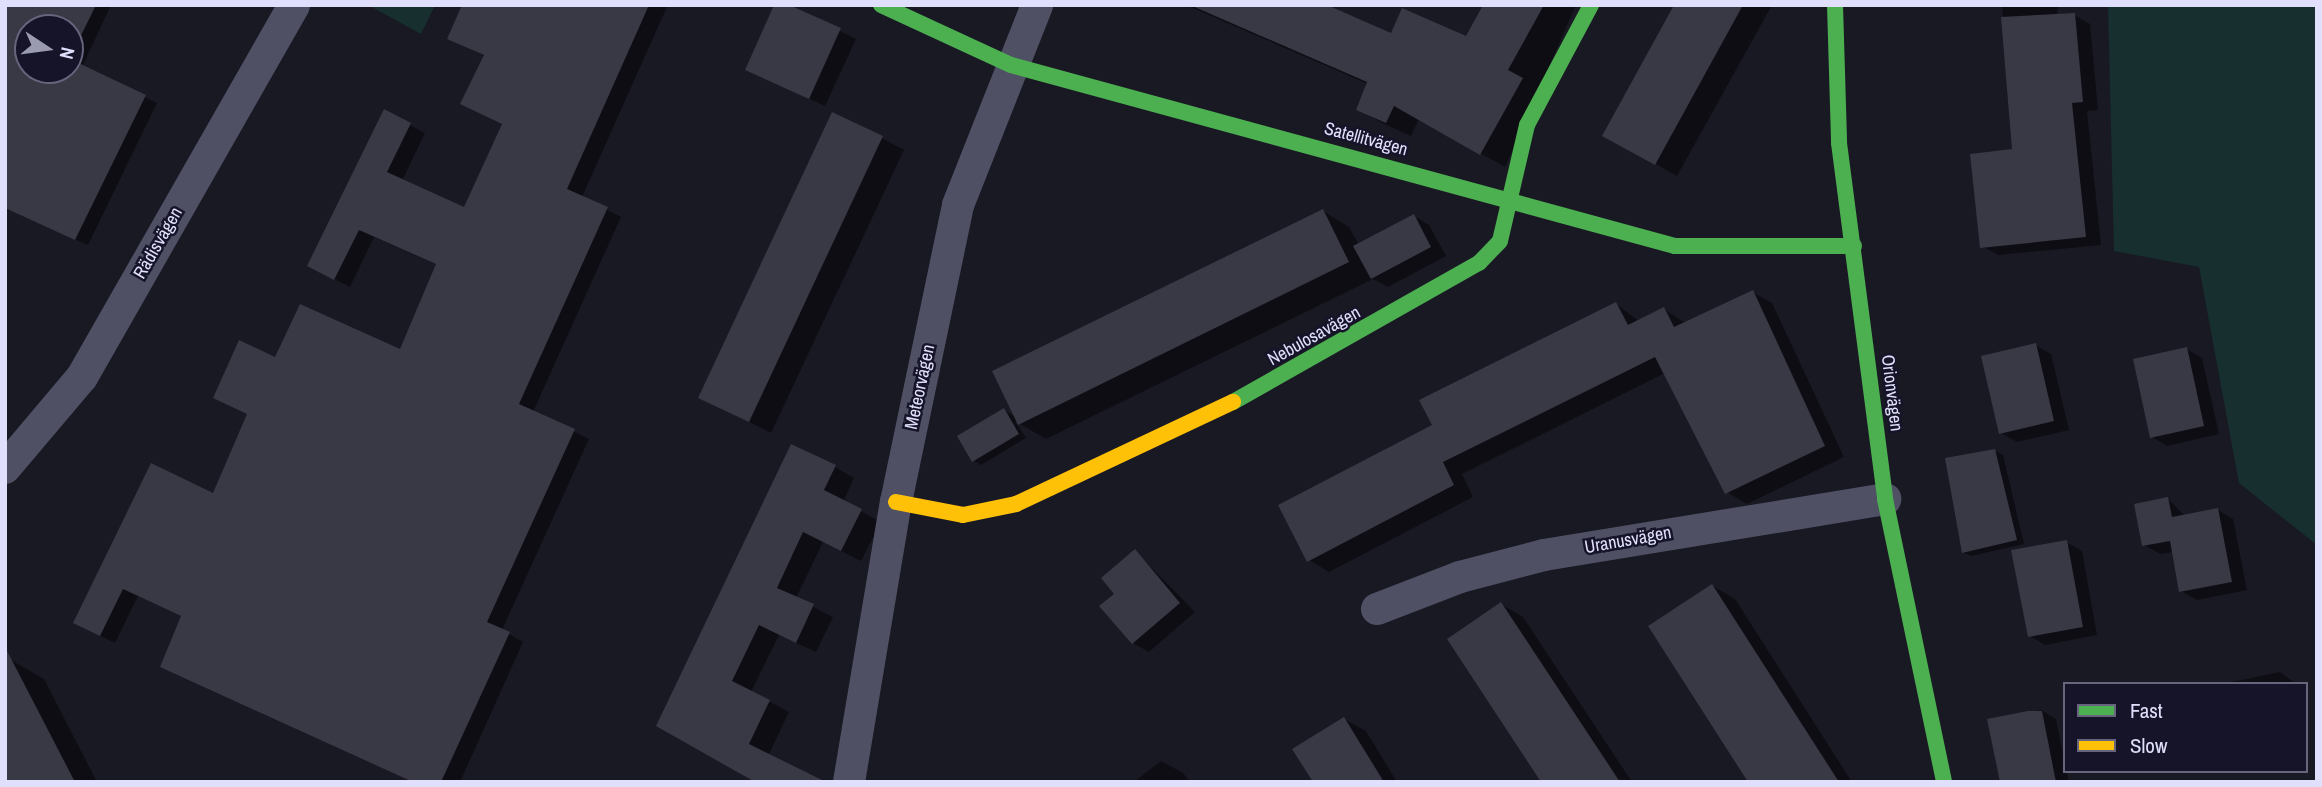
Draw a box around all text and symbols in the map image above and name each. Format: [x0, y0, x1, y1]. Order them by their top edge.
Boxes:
north arrow [14, 14, 84, 84]
text: N [54, 45, 81, 62]
street label: Satellitvägen [1322, 118, 1410, 160]
street label: Rädisvägen [129, 203, 187, 283]
street label: Nebulosavägen [1264, 302, 1364, 370]
street label: Meteorvägen [900, 343, 940, 431]
street label: Orionvägen [1877, 353, 1907, 433]
street label: Uranusvägen [1583, 522, 1673, 558]
legend [2063, 682, 2308, 773]
text: Fast [2130, 696, 2163, 725]
text: Slow [2130, 731, 2167, 760]

